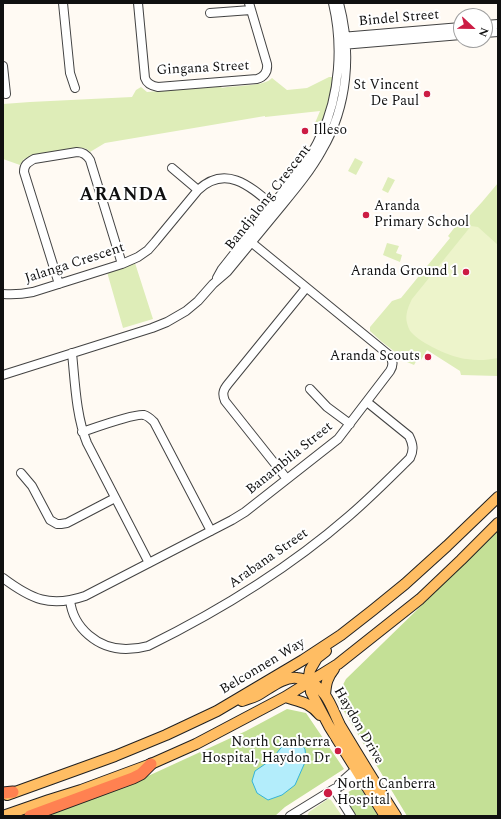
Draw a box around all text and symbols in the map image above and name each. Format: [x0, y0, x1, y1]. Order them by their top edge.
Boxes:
street label: Bindel Street [358, 7, 440, 31]
north arrow [453, 8, 493, 48]
text: N [474, 25, 493, 40]
street label: Gingana Street [156, 58, 250, 80]
place label: St Vincent De Paul [353, 78, 419, 110]
marker: St Vincent De Paul [422, 89, 432, 99]
place label: Illeso [313, 123, 347, 139]
marker: Illeso [300, 126, 310, 136]
street label: Bandjalong Crescent [223, 142, 315, 254]
district label: ARANDA [79, 185, 169, 207]
place label: Aranda Primary School [374, 199, 469, 232]
marker: Aranda Primary School [361, 210, 371, 220]
street label: Jalanga Crescent [23, 240, 127, 288]
place label: Aranda Ground 1 [350, 264, 458, 280]
marker: Aranda Ground 1 [461, 267, 471, 277]
place label: Aranda Scouts [330, 349, 420, 365]
marker: Aranda Scouts [423, 352, 433, 362]
street label: Banambila Street [243, 419, 337, 499]
street label: Arabana Street [226, 525, 312, 593]
street label: Belconnen Way [217, 635, 309, 699]
street label: Haydon Drive [329, 684, 387, 768]
place label: North Canberra Hospital, Haydon Dr [202, 735, 330, 768]
marker: North Canberra Hospital, Haydon Dr [333, 746, 343, 756]
place label: North Canberra Hospital [337, 777, 436, 810]
marker: North Canberra Hospital [322, 787, 334, 799]

